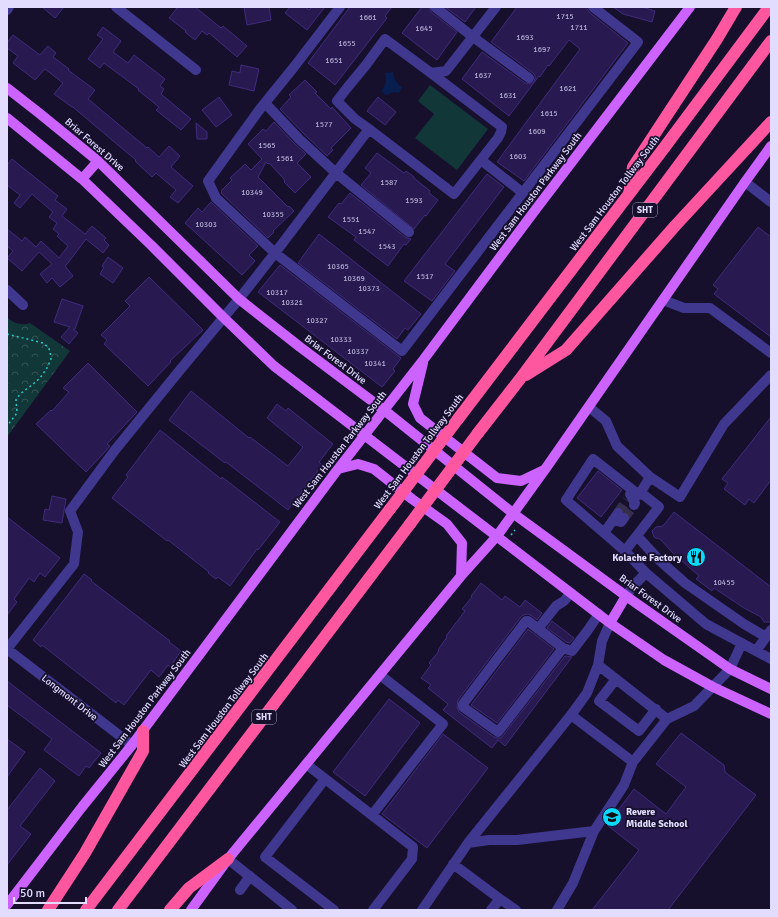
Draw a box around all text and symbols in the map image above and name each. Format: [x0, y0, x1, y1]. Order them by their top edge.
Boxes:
house number: 1715 [556, 11, 574, 21]
house number: 1661 [359, 12, 377, 22]
house number: 1711 [570, 22, 588, 32]
house number: 1645 [415, 23, 433, 33]
house number: 1693 [516, 32, 534, 42]
house number: 1655 [338, 38, 356, 48]
house number: 1697 [533, 44, 551, 54]
house number: 1651 [325, 55, 343, 65]
house number: 1637 [474, 70, 492, 80]
house number: 1621 [559, 83, 577, 93]
house number: 1631 [499, 90, 517, 100]
house number: 1615 [540, 108, 558, 118]
street label: Briar Forest Drive [62, 116, 126, 174]
house number: 1577 [315, 119, 333, 129]
house number: 1609 [528, 126, 546, 136]
street label: West Sam Houston Parkway South [487, 130, 584, 253]
street label: West Sam Houston Tollway South [568, 134, 662, 254]
house number: 1565 [258, 140, 276, 150]
house number: 1603 [509, 151, 527, 161]
house number: 1561 [276, 153, 294, 163]
house number: 1587 [380, 177, 398, 187]
house number: 10349 [241, 187, 263, 197]
house number: 1593 [405, 195, 423, 205]
road number: SHT [633, 203, 657, 217]
house number: 10355 [262, 209, 284, 219]
house number: 1551 [342, 214, 360, 224]
house number: 10303 [195, 219, 217, 229]
house number: 1547 [358, 226, 376, 236]
house number: 1543 [378, 241, 396, 251]
house number: 10365 [327, 261, 349, 271]
house number: 1517 [416, 271, 434, 281]
house number: 10369 [343, 273, 365, 283]
house number: 10373 [358, 283, 380, 293]
house number: 10317 [266, 287, 288, 297]
house number: 10321 [281, 297, 303, 307]
house number: 10327 [306, 315, 328, 325]
street label: Briar Forest Drive [302, 333, 369, 387]
house number: 10333 [330, 334, 352, 344]
house number: 10337 [347, 346, 369, 356]
house number: 10341 [364, 358, 386, 368]
street label: West Sam Houston Parkway South [290, 389, 389, 511]
street label: West Sam Houston Tollway South [372, 392, 466, 512]
restaurant icon: Kolache Factory [685, 546, 707, 568]
place label: Kolache Factory [612, 552, 682, 564]
street label: Briar Forest Drive [617, 572, 684, 626]
house number: 10455 [713, 577, 735, 587]
street label: West Sam Houston Parkway South [96, 647, 193, 770]
street label: West Sam Houston Tollway South [177, 651, 271, 771]
street label: Longmont Drive [39, 672, 100, 723]
road number: SHT [252, 710, 276, 724]
school or university icon: Revere Middle School [601, 806, 623, 828]
place label: Revere Middle School [626, 806, 688, 830]
scale bar [14, 879, 86, 905]
text: 50 m [20, 886, 45, 901]

